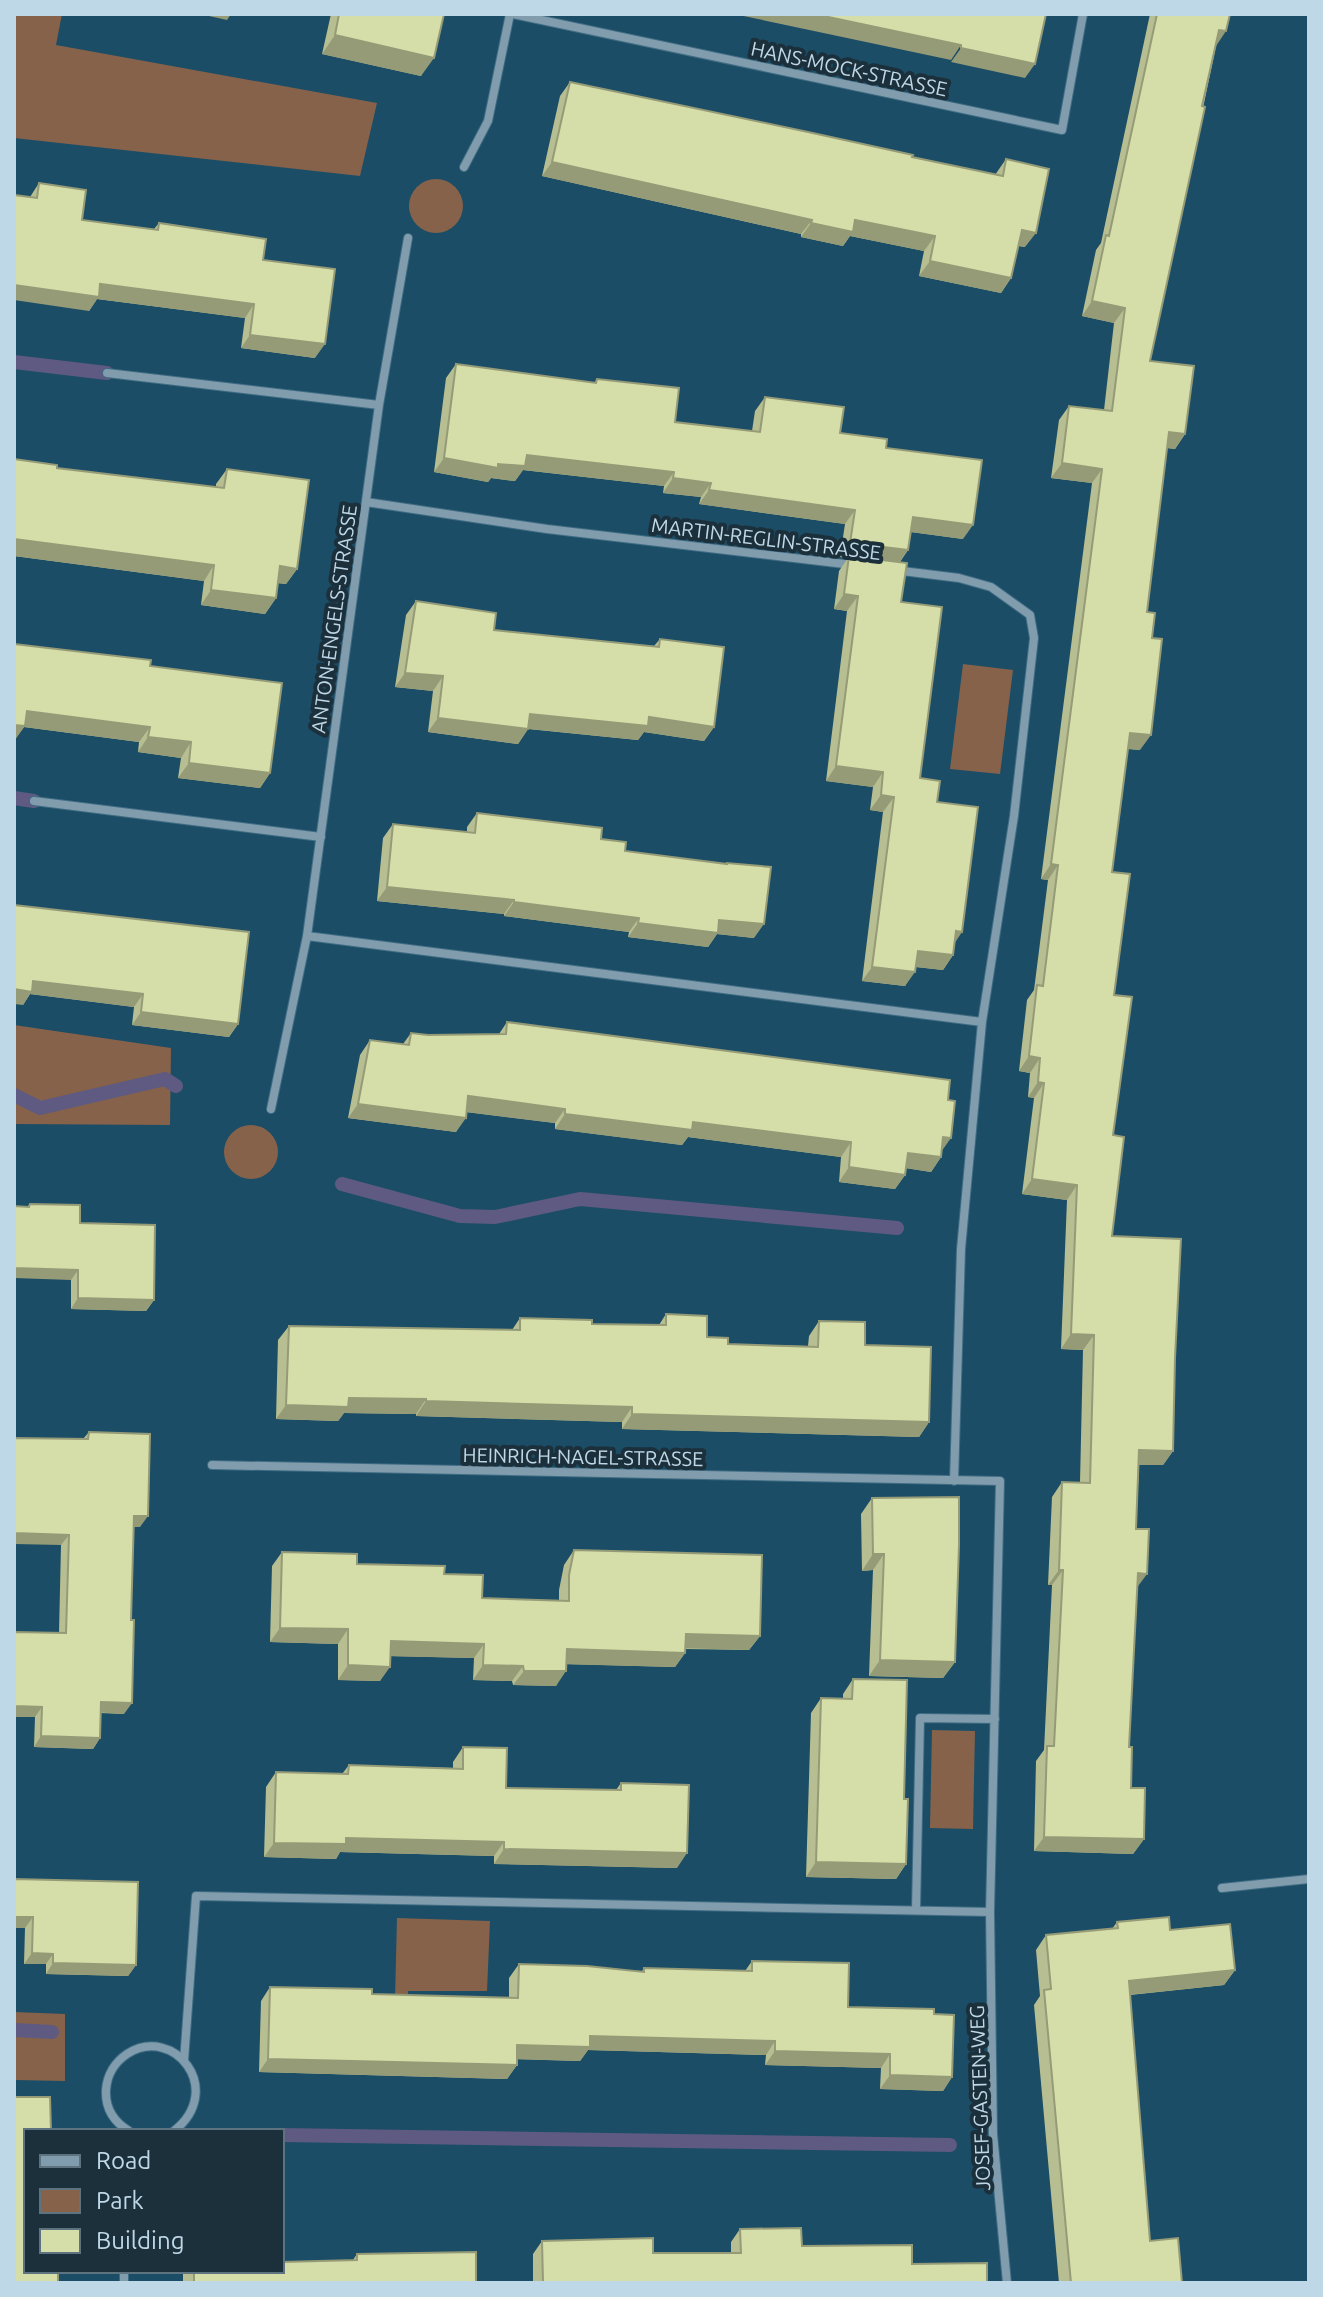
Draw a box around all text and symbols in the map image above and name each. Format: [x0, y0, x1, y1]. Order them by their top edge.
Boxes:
street label: HANS-MOCK-STRASSE [749, 36, 949, 101]
street label: ANTON-ENGELS-STRASSE [306, 503, 361, 735]
street label: MARTIN-REGLIN-STRASSE [650, 513, 882, 564]
street label: HEINRICH-NAGEL-STRASSE [462, 1443, 704, 1470]
street label: JOSEF-GASTEN-WEG [965, 2005, 994, 2191]
legend [24, 2129, 284, 2273]
text: Road [96, 2147, 151, 2174]
text: Park [96, 2187, 144, 2214]
text: Building [96, 2227, 184, 2254]

